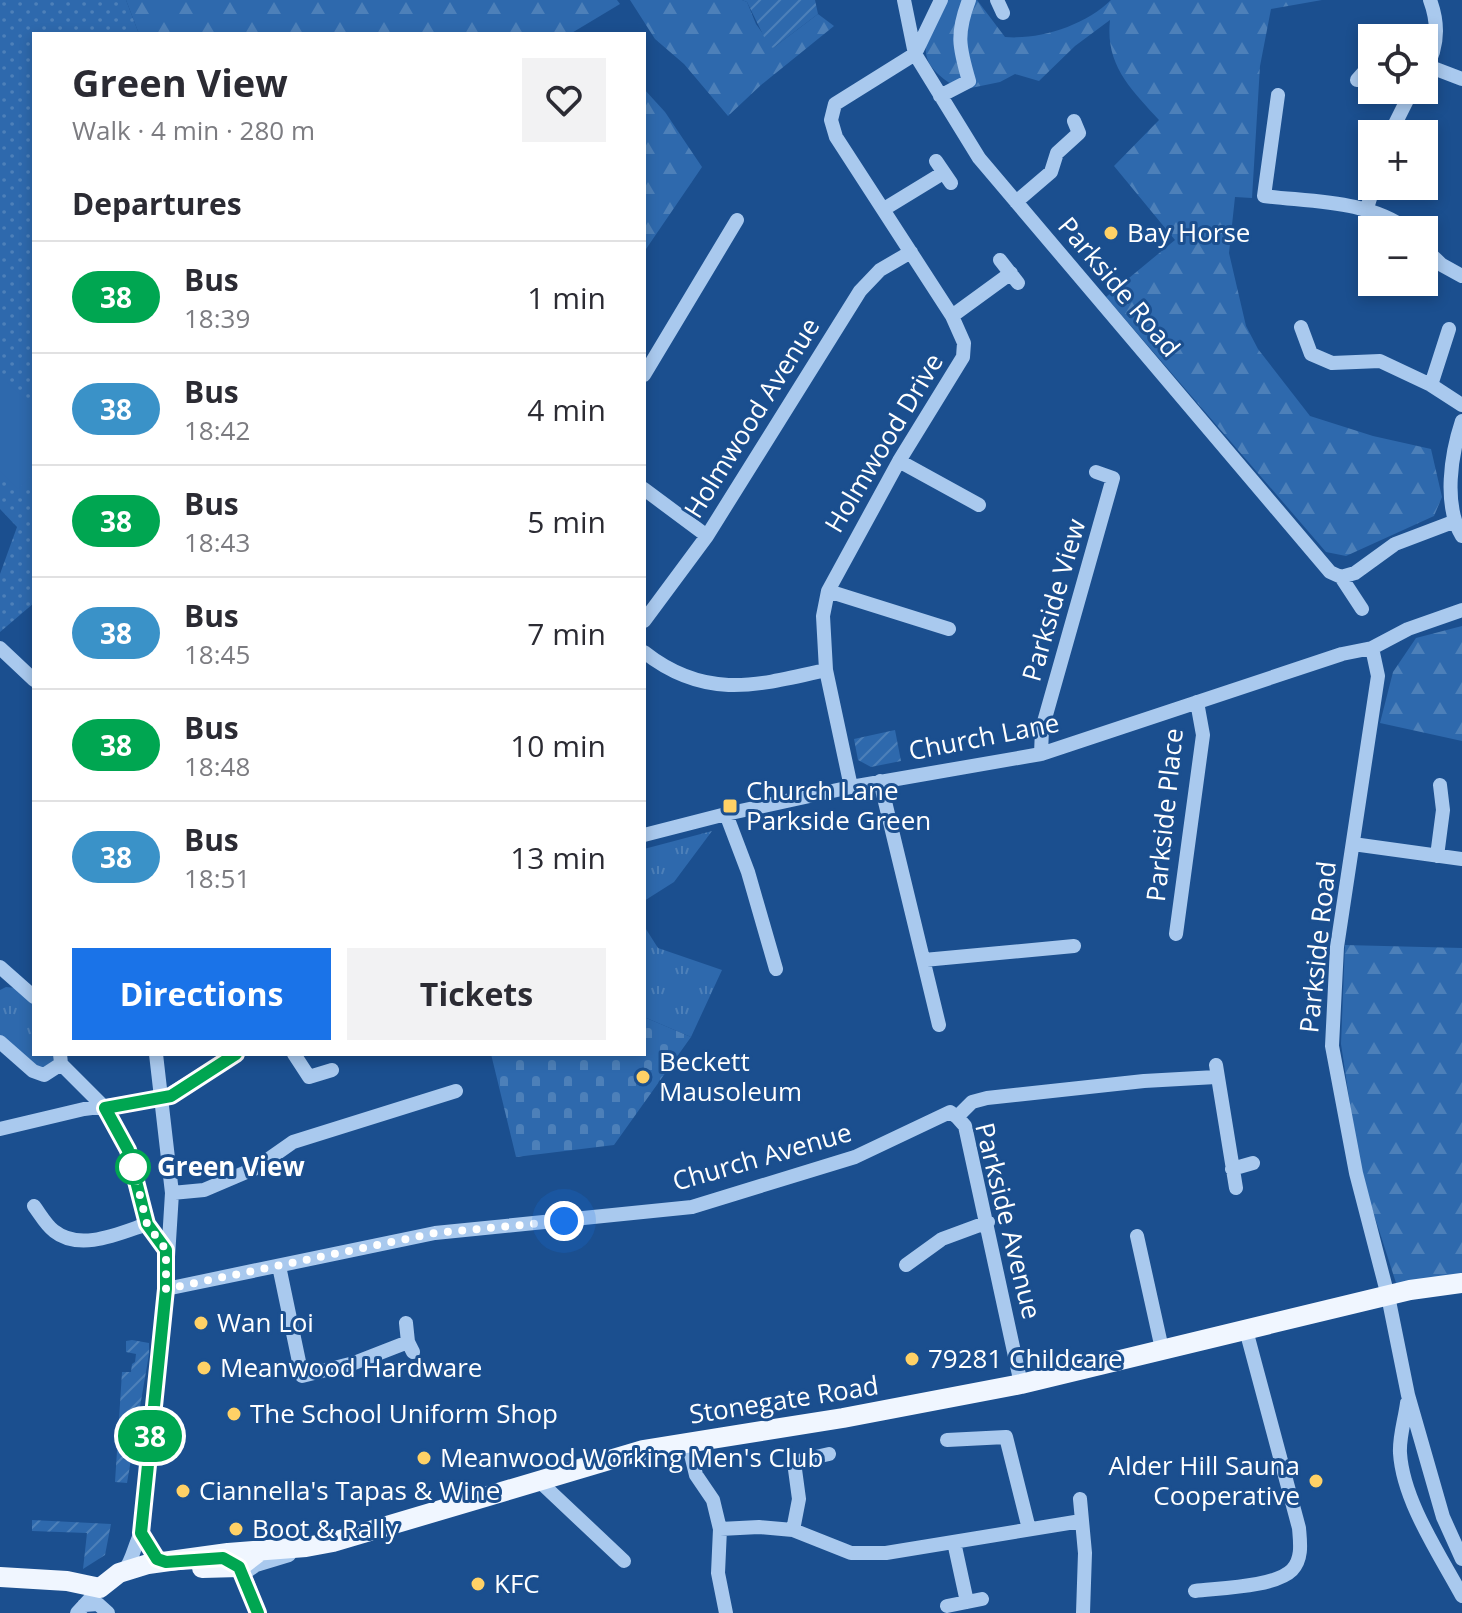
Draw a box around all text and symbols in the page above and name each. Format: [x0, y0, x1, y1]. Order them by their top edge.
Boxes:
map controls [1358, 24, 1438, 296]
button: locate [1358, 24, 1438, 104]
text: Green View [72, 56, 288, 108]
button: heart [522, 58, 606, 142]
text: Walk · 4 min · 280 m [72, 112, 315, 148]
button: + [1358, 120, 1438, 200]
text: Departures [72, 183, 242, 224]
street label: Parkside Road [1050, 209, 1189, 364]
place label: Bay Horse [1127, 214, 1250, 250]
button: − [1358, 216, 1438, 296]
marker: Bay Horse [1102, 224, 1120, 242]
text: Bus [184, 259, 239, 300]
text: 1 min [527, 277, 606, 318]
text: 38 [100, 278, 132, 316]
text: 18:39 [184, 300, 250, 336]
street label: Holmwood Avenue [675, 310, 827, 525]
street label: Holmwood Drive [815, 346, 951, 539]
text: Bus [184, 371, 239, 412]
text: 4 min [527, 389, 606, 430]
text: 38 [100, 390, 132, 428]
text: 18:42 [184, 412, 250, 448]
text: Bus [184, 483, 239, 524]
text: 5 min [527, 501, 606, 542]
text: 38 [100, 502, 132, 540]
street label: Parkside View [1013, 514, 1093, 685]
text: 18:43 [184, 524, 250, 560]
text: Bus [184, 595, 239, 636]
text: 7 min [527, 613, 606, 654]
text: 38 [100, 614, 132, 652]
text: 18:45 [184, 636, 250, 672]
street label: Church Lane [905, 704, 1062, 768]
text: Bus [184, 707, 239, 748]
text: 10 min [510, 725, 606, 766]
text: 38 [100, 726, 132, 764]
street label: Parkside Place [1137, 726, 1191, 903]
text: 18:48 [184, 748, 250, 784]
place label: Church Lane Parkside Green [746, 772, 931, 838]
marker: Church Lane Parkside Green [721, 797, 739, 815]
text: Bus [184, 819, 239, 860]
text: 13 min [510, 837, 606, 878]
text: 38 [100, 838, 132, 876]
street label: Parkside Road [1290, 859, 1344, 1035]
text: 18:51 [184, 860, 250, 896]
button: Directions [72, 948, 331, 1040]
button: Tickets [347, 948, 606, 1040]
place label: Beckett Mausoleum [659, 1043, 802, 1109]
marker: Beckett Mausoleum [634, 1068, 652, 1086]
street label: Church Avenue [668, 1113, 855, 1199]
street label: Parkside Avenue [967, 1119, 1051, 1323]
place label: Green View [157, 1148, 305, 1184]
marker: Green View [116, 1150, 150, 1184]
your location [544, 1201, 584, 1241]
place label: Wan Loi [217, 1304, 314, 1340]
marker: Wan Loi [192, 1314, 210, 1332]
place label: 79281 Childcare [928, 1340, 1123, 1376]
place label: Meanwood Hardware [220, 1349, 482, 1385]
marker: 79281 Childcare [903, 1350, 921, 1368]
marker: Meanwood Hardware [195, 1359, 213, 1377]
street label: Stonegate Road [687, 1366, 881, 1432]
place label: The School Uniform Shop [250, 1395, 558, 1431]
marker: The School Uniform Shop [225, 1405, 243, 1423]
line badge: 38 [114, 1410, 186, 1462]
text: 38 [134, 1417, 166, 1455]
place label: Meanwood Working Men's Club [440, 1439, 823, 1475]
place label: Alder Hill Sauna Cooperative [1108, 1447, 1300, 1513]
marker: Meanwood Working Men's Club [415, 1449, 433, 1467]
place label: Ciannella's Tapas & Wine [199, 1472, 500, 1508]
marker: Alder Hill Sauna Cooperative [1307, 1472, 1325, 1490]
marker: Ciannella's Tapas & Wine [174, 1482, 192, 1500]
place label: Boot & Rally [252, 1510, 399, 1546]
marker: Boot & Rally [227, 1520, 245, 1538]
place label: KFC [494, 1565, 540, 1601]
marker: KFC [469, 1575, 487, 1593]

